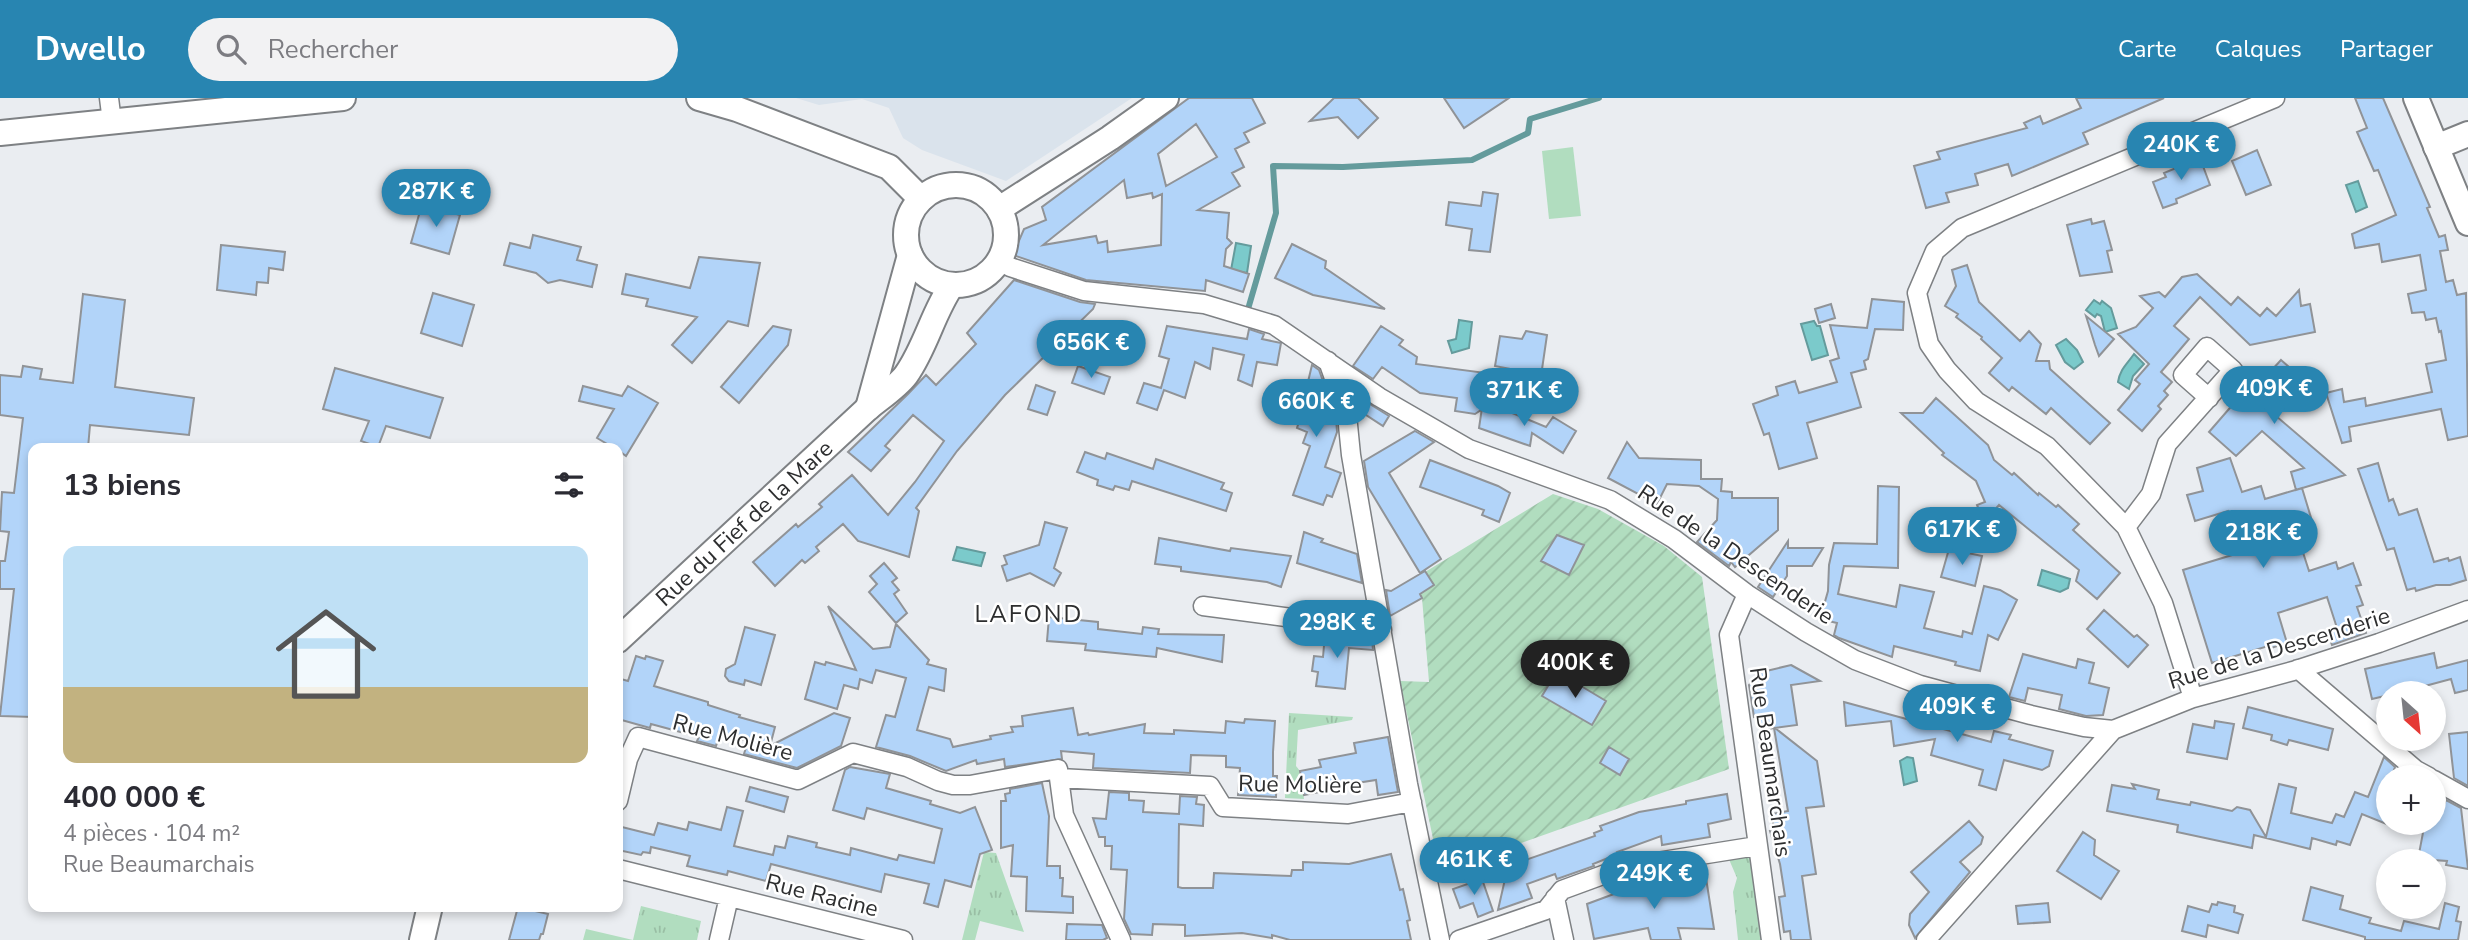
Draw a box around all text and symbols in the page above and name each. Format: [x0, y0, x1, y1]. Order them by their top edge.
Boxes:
search box [188, 18, 678, 81]
text: Dwello [35, 27, 146, 72]
icon: search [212, 30, 250, 68]
text: Rechercher [268, 32, 398, 67]
text: Carte [2118, 33, 2177, 65]
text: Calques [2215, 33, 2302, 65]
text: Partager [2340, 33, 2433, 65]
pin: 240K € [2124, 122, 2238, 182]
text: 240K € [2143, 129, 2219, 160]
pin: 287K € [379, 170, 493, 229]
text: 287K € [398, 176, 474, 207]
pin: 656K € [1034, 320, 1148, 380]
text: 656K € [1053, 327, 1129, 358]
pin: 409K € [2217, 366, 2331, 426]
pin: 371K € [1467, 368, 1581, 428]
text: 409K € [2236, 373, 2312, 404]
text: 371K € [1486, 375, 1562, 406]
pin: 660K € [1259, 380, 1373, 439]
text: 660K € [1278, 386, 1354, 417]
street label: Rue du Fief de la Mare [649, 433, 840, 613]
text: 13 biens [63, 465, 181, 506]
icon: filters [550, 466, 588, 504]
street label: Rue de la Descenderie [1632, 477, 1840, 632]
pin: 617K € [1905, 508, 2019, 567]
pin: 218K € [2206, 510, 2320, 570]
text: 617K € [1924, 514, 2000, 545]
text: 218K € [2225, 517, 2301, 548]
icon: home [263, 591, 389, 717]
district label: LAFOND [975, 598, 1083, 630]
street label: Rue de la Descenderie [2164, 600, 2394, 697]
pin: 298K € [1280, 601, 1394, 660]
text: 298K € [1299, 607, 1375, 638]
pin: 400K € [1518, 640, 1632, 700]
text: 400K € [1537, 647, 1613, 678]
street label: Rue Beaumarchais [1742, 665, 1799, 859]
north arrow [2376, 681, 2446, 751]
map controls [2376, 681, 2446, 919]
pin: 409K € [1900, 684, 2014, 744]
text: 409K € [1919, 691, 1995, 722]
street label: Rue Molière [669, 707, 797, 768]
button: + [2376, 765, 2446, 835]
street label: Rue Molière [1238, 768, 1362, 801]
text: 400 000 € [63, 777, 205, 818]
text: 4 pièces · 104 m² [63, 818, 240, 849]
pin: 461K € [1417, 838, 1531, 897]
text: 461K € [1436, 844, 1512, 875]
text: Rue Beaumarchais [63, 849, 255, 880]
button: − [2376, 849, 2446, 919]
pin: 249K € [1597, 852, 1711, 911]
text: 249K € [1616, 858, 1692, 889]
street label: Rue Racine [762, 867, 882, 924]

